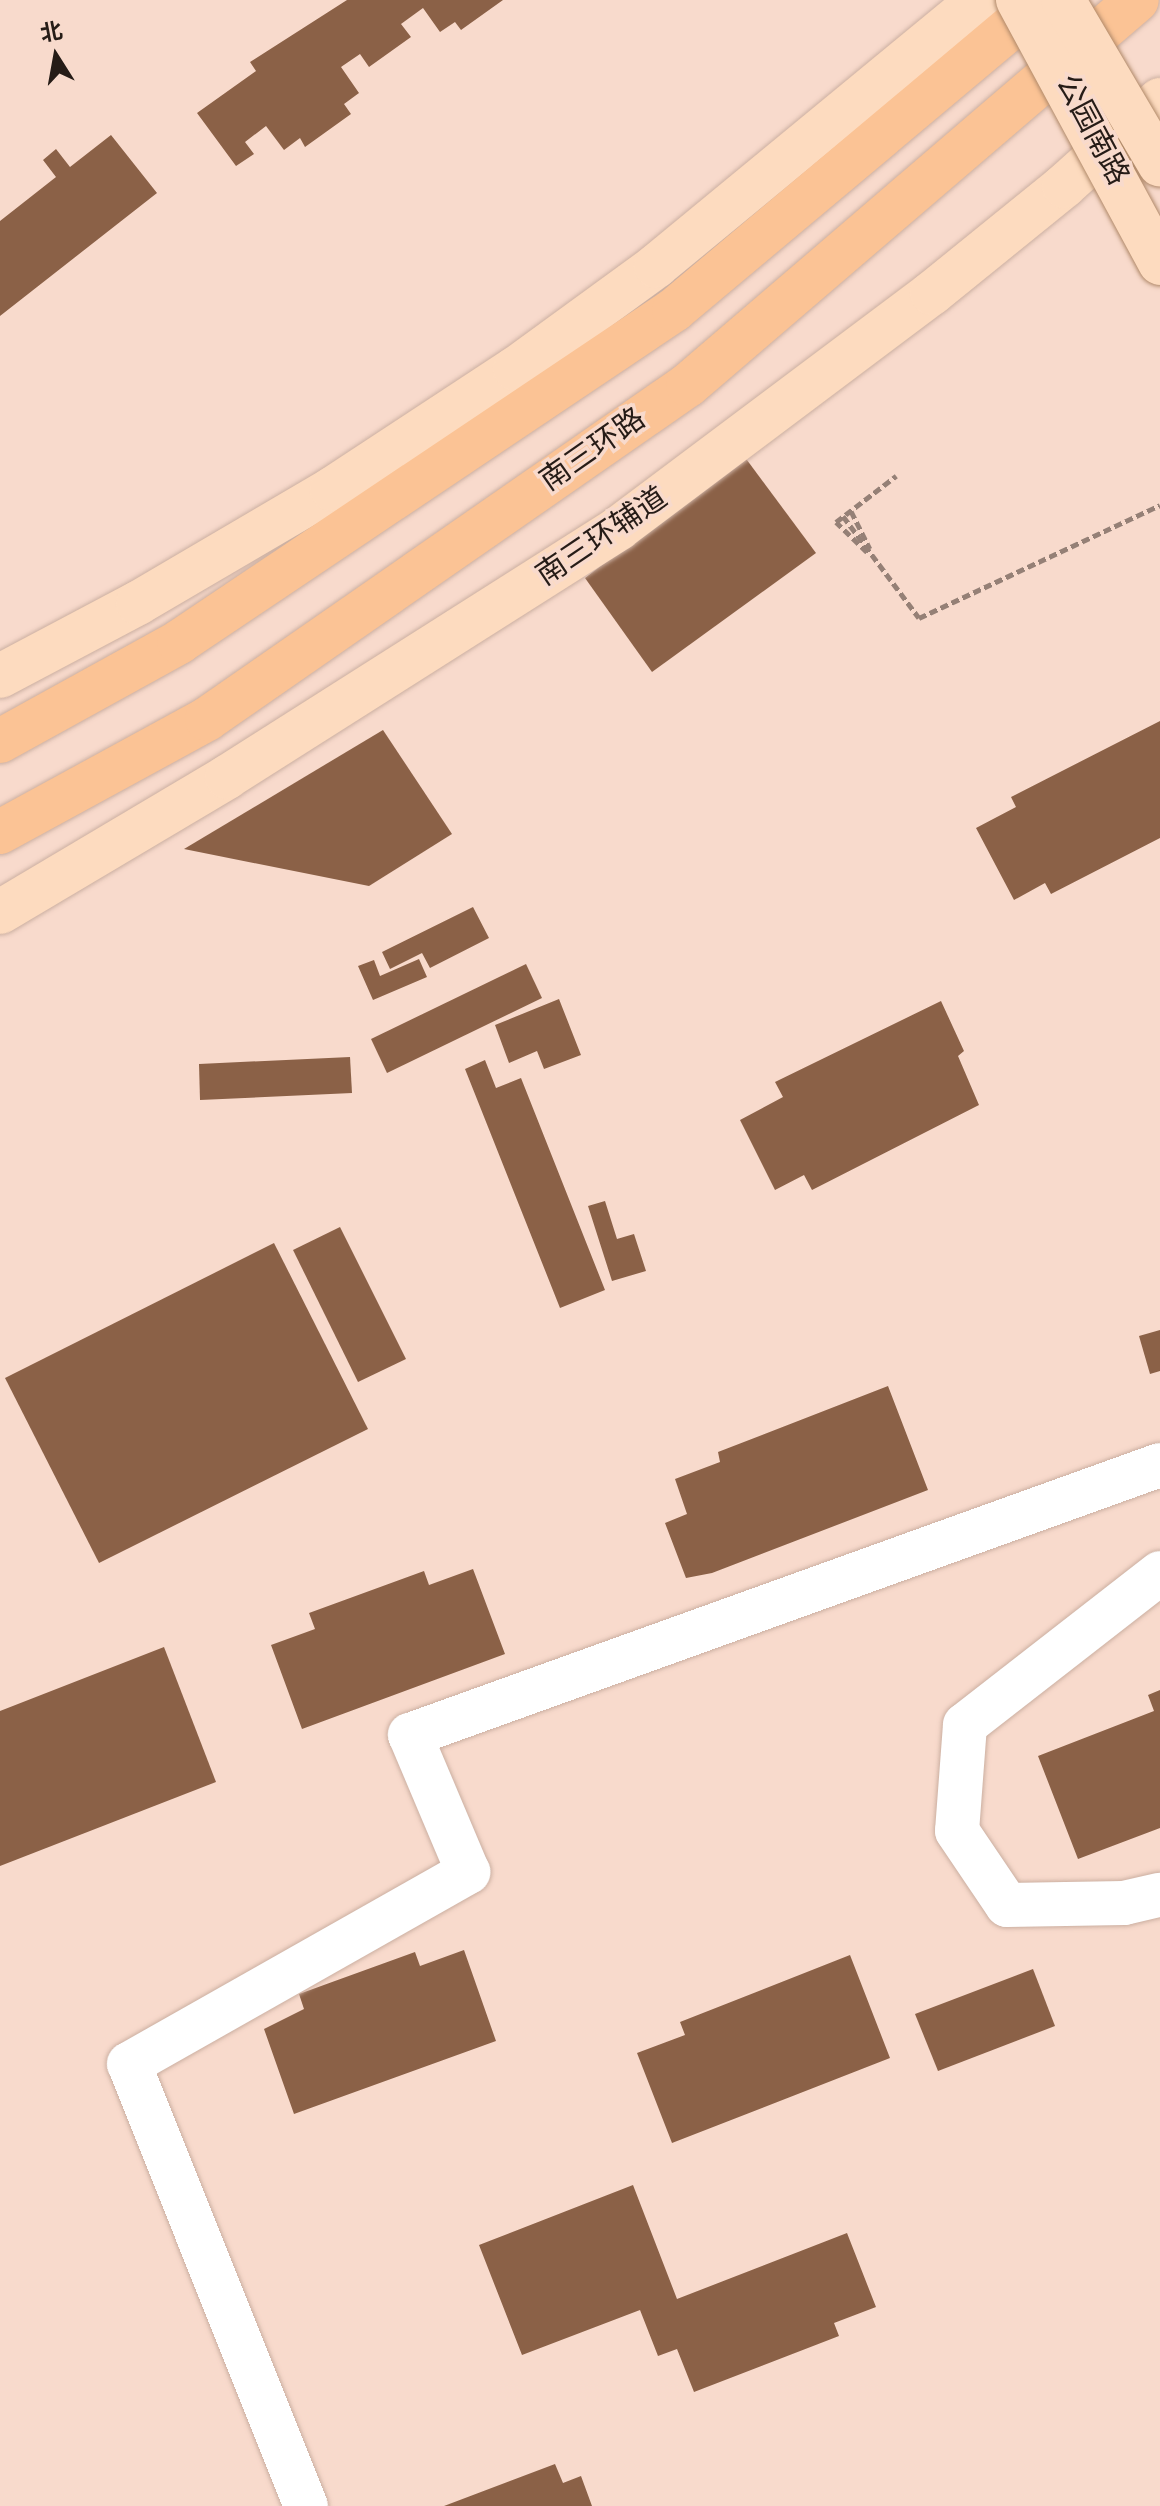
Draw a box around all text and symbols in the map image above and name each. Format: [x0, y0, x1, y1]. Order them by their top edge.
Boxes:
north arrow [16, 16, 96, 96]
text: 北 [39, 20, 64, 45]
street label: 公园南路 [1048, 69, 1136, 191]
street label: 南三环路 [534, 401, 652, 499]
street label: 南三环辅道 [530, 480, 674, 594]

